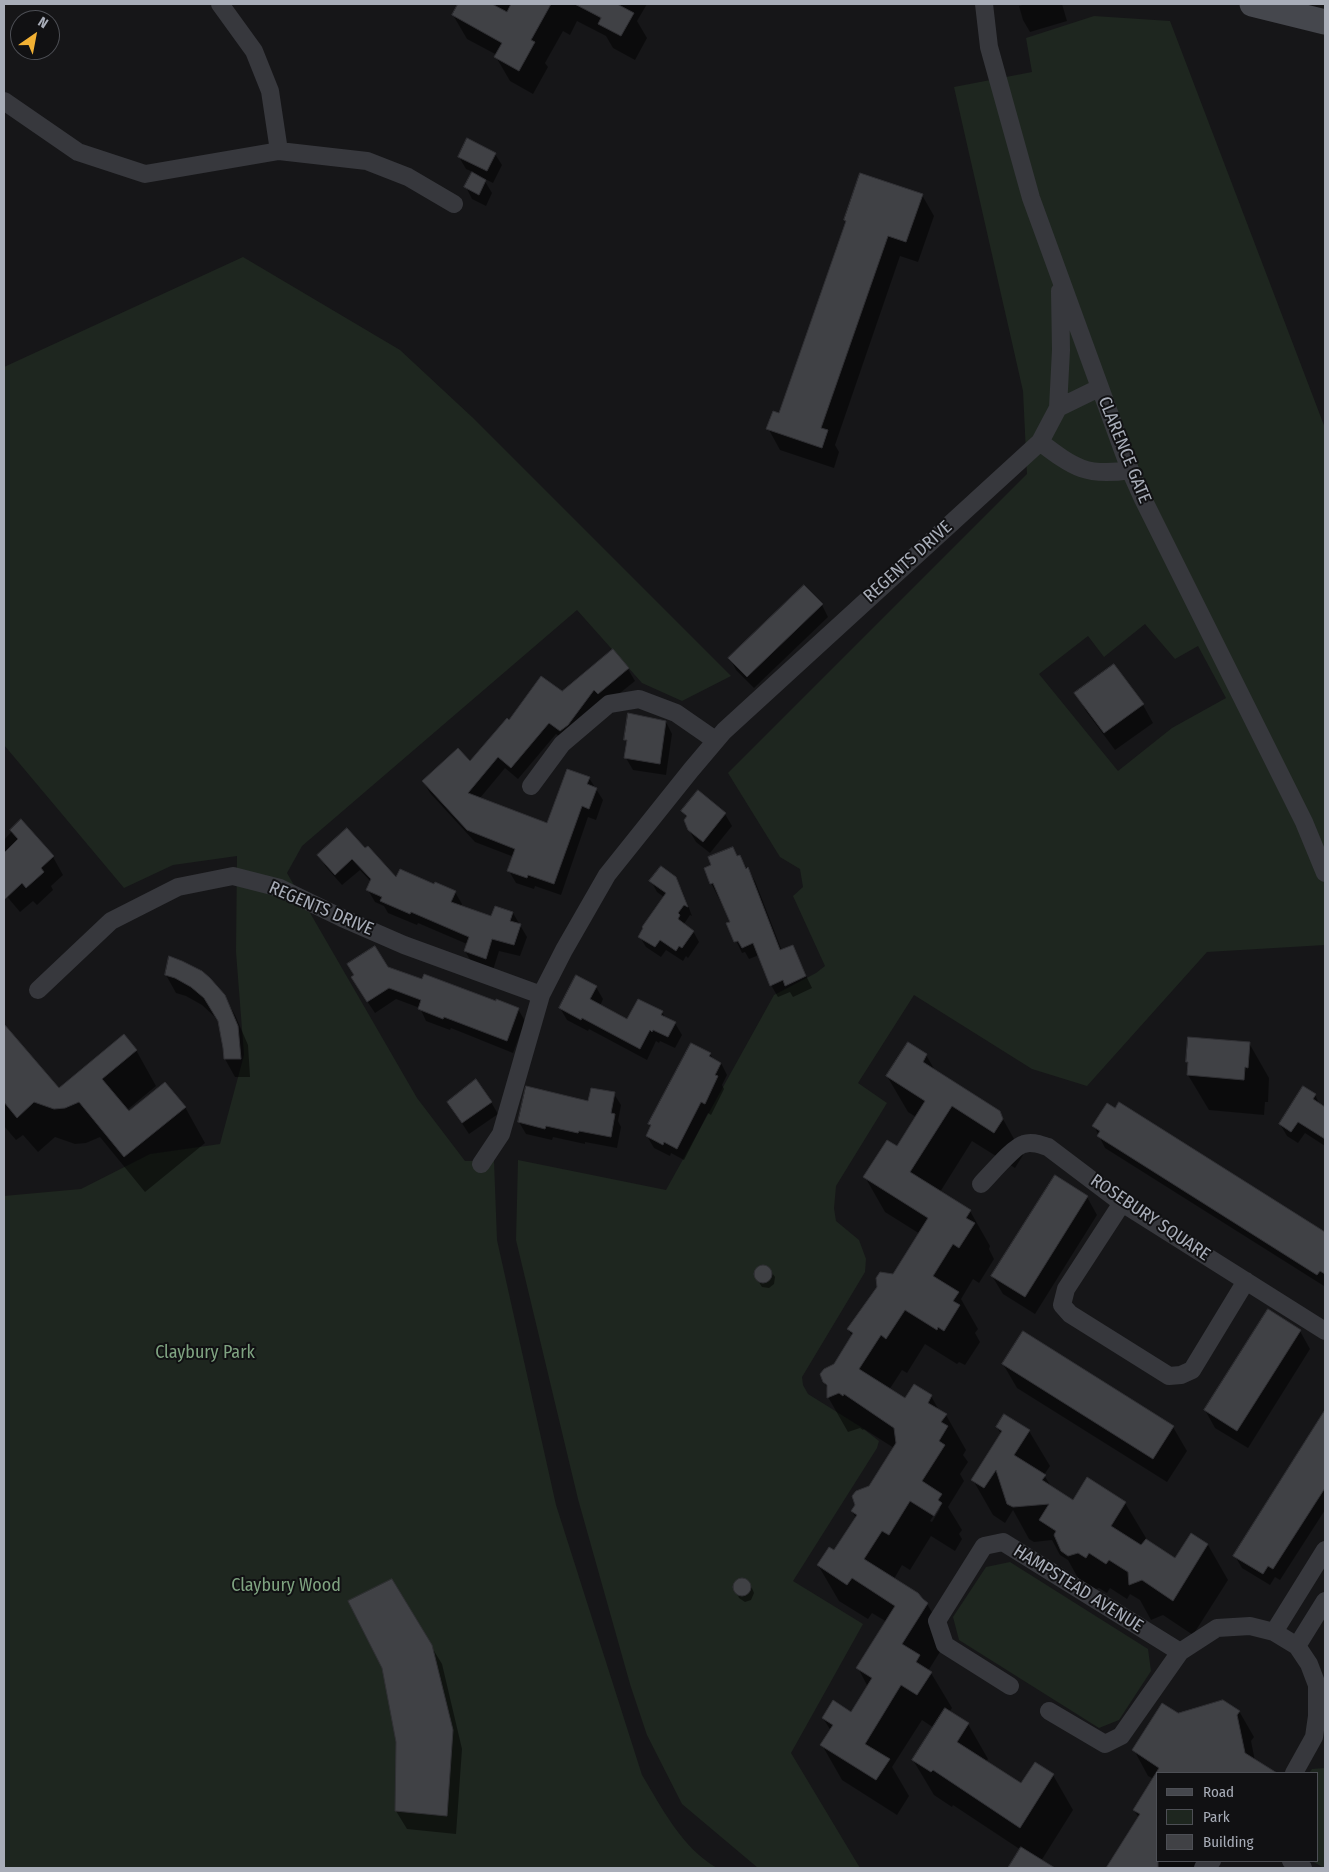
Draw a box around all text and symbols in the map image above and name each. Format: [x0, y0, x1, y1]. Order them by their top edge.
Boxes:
north arrow [10, 10, 60, 60]
text: N [35, 13, 51, 32]
street label: CLARENCE GATE [1093, 393, 1155, 507]
street label: REGENTS DRIVE [859, 517, 957, 607]
street label: REGENTS DRIVE [265, 877, 377, 941]
street label: ROSEBURY SQUARE [1086, 1170, 1214, 1266]
park label: Claybury Park [155, 1342, 255, 1364]
street label: HAMPSTEAD AVENUE [1009, 1540, 1147, 1638]
park label: Claybury Wood [231, 1575, 341, 1597]
legend [1156, 1772, 1319, 1862]
text: Road [1203, 1783, 1234, 1801]
text: Park [1203, 1808, 1230, 1826]
text: Building [1203, 1833, 1254, 1851]

